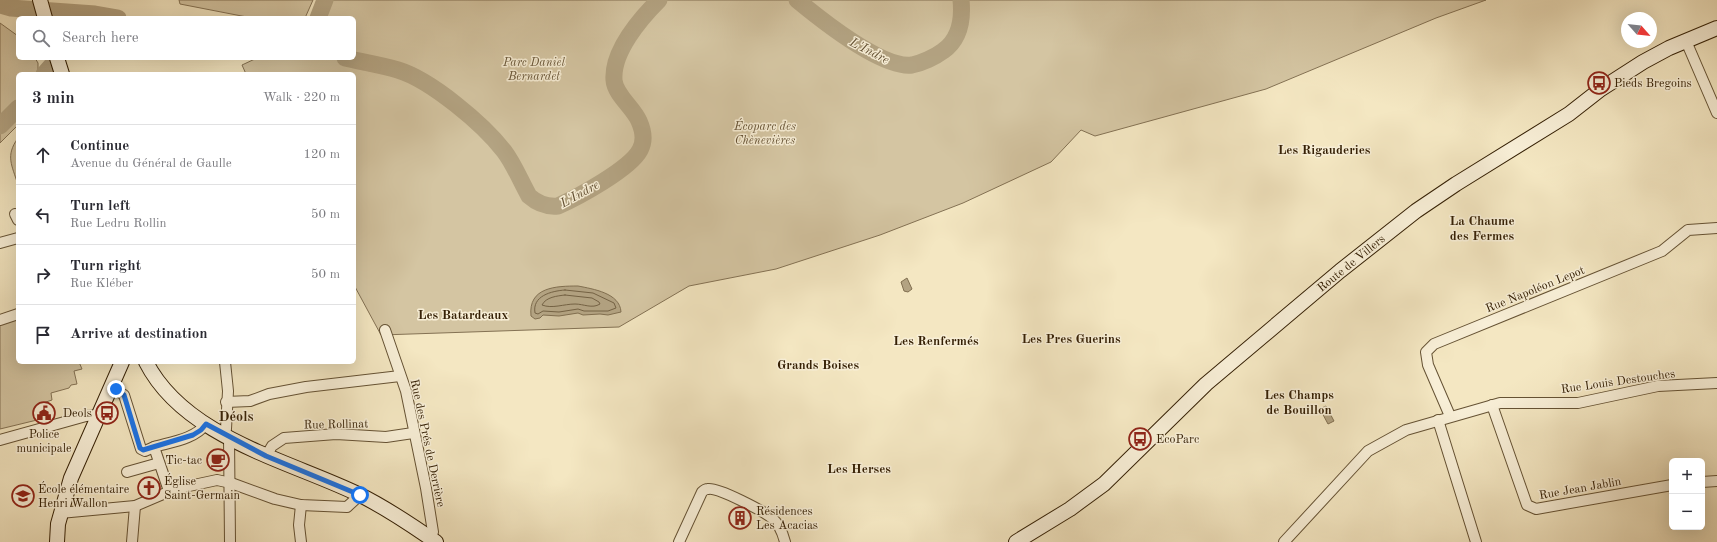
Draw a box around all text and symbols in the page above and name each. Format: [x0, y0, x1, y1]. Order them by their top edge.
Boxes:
north arrow [1621, 12, 1657, 48]
search box [16, 16, 356, 60]
icon: search [30, 27, 52, 49]
text: Search here [62, 31, 139, 46]
water label: L'Indre [847, 35, 891, 67]
park label: Parc Daniel Bernardet [502, 57, 566, 83]
bus stop icon: Pieds Bregoins [1586, 70, 1612, 96]
place label: Pieds Bregoins [1614, 78, 1692, 90]
text: 3 min [32, 90, 75, 107]
text: Walk · 220 m [263, 91, 340, 104]
park label: Écoparc des Chènevières [733, 118, 796, 147]
text: Continue [70, 139, 129, 154]
icon: ahead [32, 144, 54, 166]
district label: Les Rigauderies [1278, 144, 1371, 157]
text: 120 m [303, 148, 340, 161]
text: Avenue du Général de Gaulle [70, 157, 232, 170]
water label: L'Indre [557, 178, 601, 211]
text: Turn left [70, 199, 130, 214]
icon: left [32, 204, 54, 226]
text: 50 m [311, 208, 340, 221]
district label: La Chaume des Fermes [1449, 215, 1515, 243]
text: Rue Ledru Rollin [70, 217, 167, 230]
street label: Route de Villers [1315, 233, 1388, 295]
text: Turn right [70, 259, 141, 274]
icon: right [32, 264, 54, 286]
street label: Rue Napoléon Lepot [1484, 265, 1587, 315]
text: 50 m [311, 268, 340, 281]
text: Rue Kléber [70, 277, 133, 290]
district label: Les Batardeaux [418, 309, 508, 322]
icon: arrive [32, 324, 54, 346]
text: Arrive at destination [70, 327, 208, 342]
district label: Les Pres Guerins [1021, 333, 1121, 346]
district label: Les Renfermés [893, 335, 979, 348]
district label: Grands Boises [777, 359, 859, 372]
street label: Rue Louis Destouches [1560, 368, 1676, 396]
street label: Rue des Prés de Derrière [408, 378, 447, 509]
route end [107, 380, 125, 398]
district label: Les Champs de Bouillon [1264, 389, 1334, 417]
public building icon: Police municipale [31, 400, 57, 426]
bus stop icon: Deols [94, 400, 120, 426]
place label: Deols [63, 408, 92, 420]
district label: Déols [219, 410, 254, 424]
street label: Rue Rollinat [304, 418, 369, 432]
bus stop icon: EcoParc [1127, 426, 1153, 452]
place label: Police municipale [16, 429, 72, 455]
place label: EcoParc [1156, 434, 1199, 446]
cafe icon: Tic-tac [205, 447, 231, 473]
place label: Tic-tac [165, 455, 202, 467]
map controls [1669, 458, 1705, 530]
button: + [1669, 458, 1705, 494]
district label: Les Herses [827, 463, 891, 476]
place label: Église Saint-Germain [164, 473, 241, 502]
church icon: Église Saint-Germain [136, 475, 162, 501]
street label: Rue Jean Jablin [1538, 476, 1623, 502]
place label: École élémentaire Henri Wallon [38, 481, 130, 510]
school or university icon: École élémentaire Henri Wallon [10, 483, 36, 509]
route start [351, 486, 369, 504]
button: − [1669, 494, 1705, 530]
building icon: Résidences Les Acacias [727, 505, 753, 531]
place label: Résidences Les Acacias [756, 506, 818, 532]

